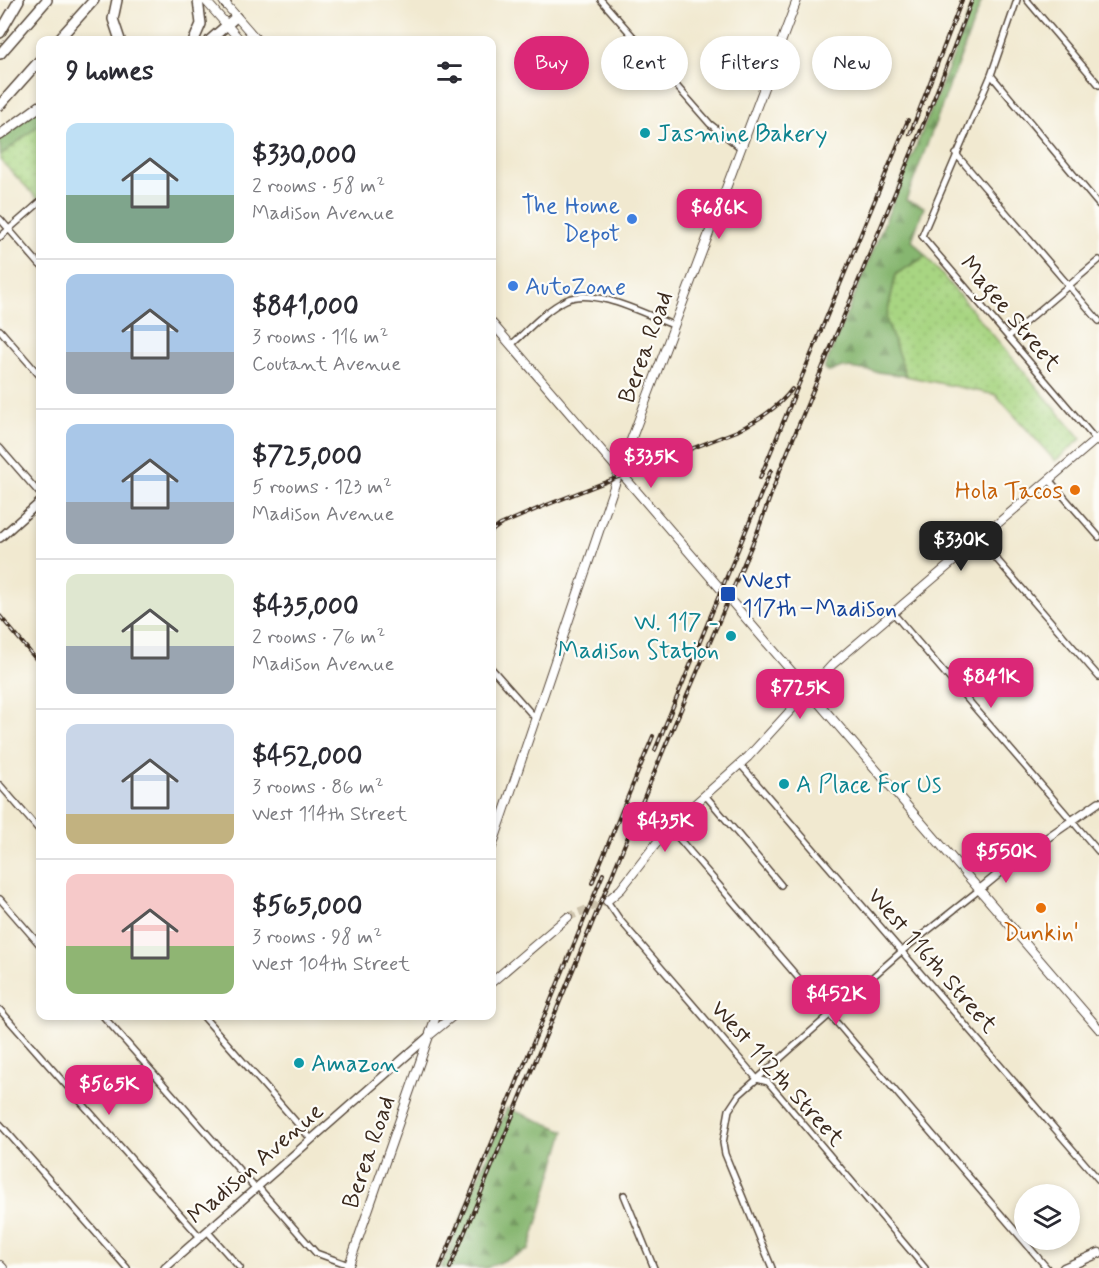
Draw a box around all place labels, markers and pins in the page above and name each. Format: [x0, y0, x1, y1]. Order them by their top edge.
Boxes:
place label: Jasmine Bakery [657, 119, 828, 150]
marker: Jasmine Bakery [638, 126, 652, 140]
pin: $686K [677, 189, 761, 240]
place label: The Home Depot [521, 191, 620, 250]
marker: The Home Depot [625, 212, 639, 226]
place label: AutoZone [525, 272, 626, 303]
marker: AutoZone [506, 279, 520, 293]
pin: $335K [609, 438, 693, 489]
place label: Hola Tacos [955, 476, 1063, 507]
marker: Hola Tacos [1068, 483, 1082, 497]
pin: $330K [919, 521, 1003, 572]
place label: West 117th–Madison [742, 566, 897, 625]
marker: West 117th–Madison [719, 585, 737, 603]
place label: W. 117 - Madison Station [558, 608, 719, 667]
marker: W. 117 - Madison Station [724, 629, 738, 643]
pin: $841K [949, 658, 1033, 709]
pin: $725K [758, 669, 842, 720]
place label: A Place For Us [796, 770, 942, 801]
marker: A Place For Us [777, 777, 791, 791]
pin: $435K [623, 802, 707, 853]
pin: $550K [964, 833, 1048, 884]
marker: Dunkin' [1034, 901, 1048, 915]
place label: Dunkin' [1003, 918, 1079, 949]
pin: $452K [794, 975, 878, 1026]
place label: Amazon [311, 1049, 399, 1080]
marker: Amazon [292, 1056, 306, 1070]
pin: $565K [67, 1065, 151, 1116]

